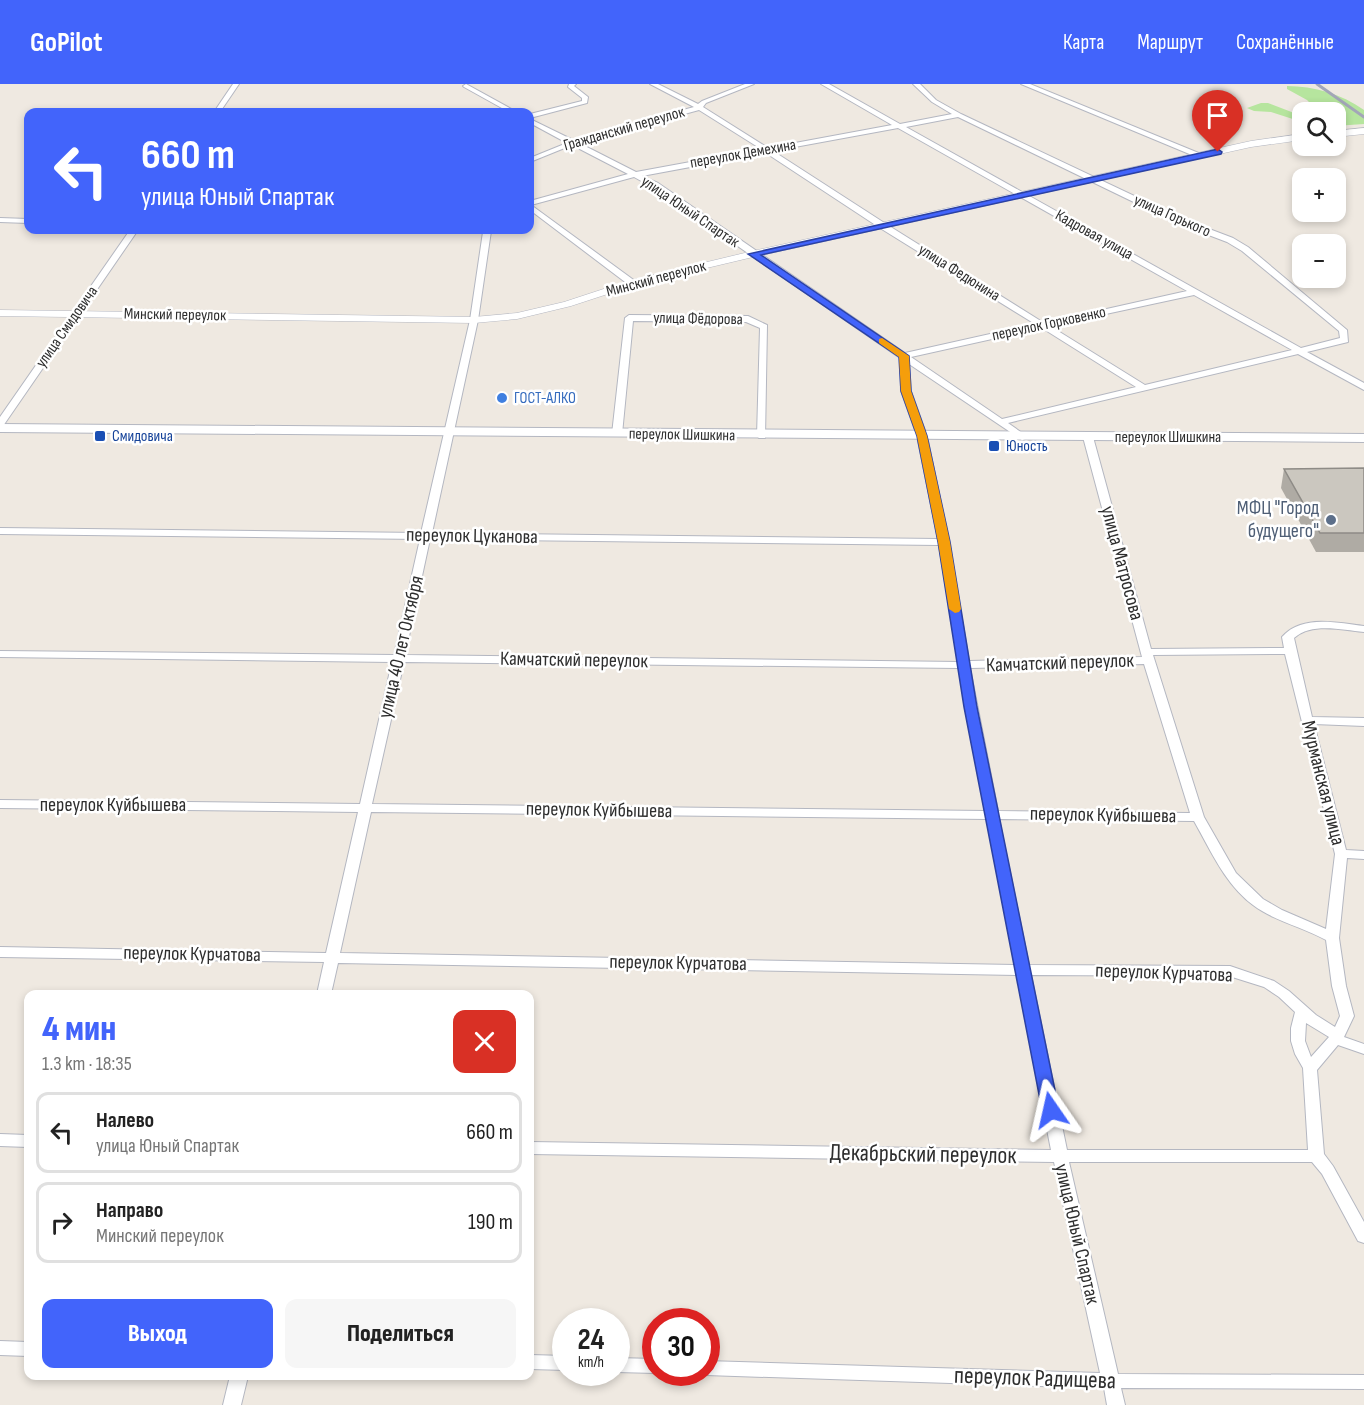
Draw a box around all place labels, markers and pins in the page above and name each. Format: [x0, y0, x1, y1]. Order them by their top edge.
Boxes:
pin [1192, 90, 1243, 152]
place label: ГОСТ-АЛКО [514, 389, 576, 408]
marker: ГОСТ-АЛКО [495, 391, 509, 405]
place label: Смидовича [112, 427, 173, 446]
marker: Смидовича [93, 429, 107, 443]
place label: Юность [1006, 437, 1048, 456]
marker: Юность [987, 439, 1001, 453]
place label: МФЦ "Город будущего" [1237, 496, 1320, 543]
marker: МФЦ "Город будущего" [1324, 513, 1338, 527]

